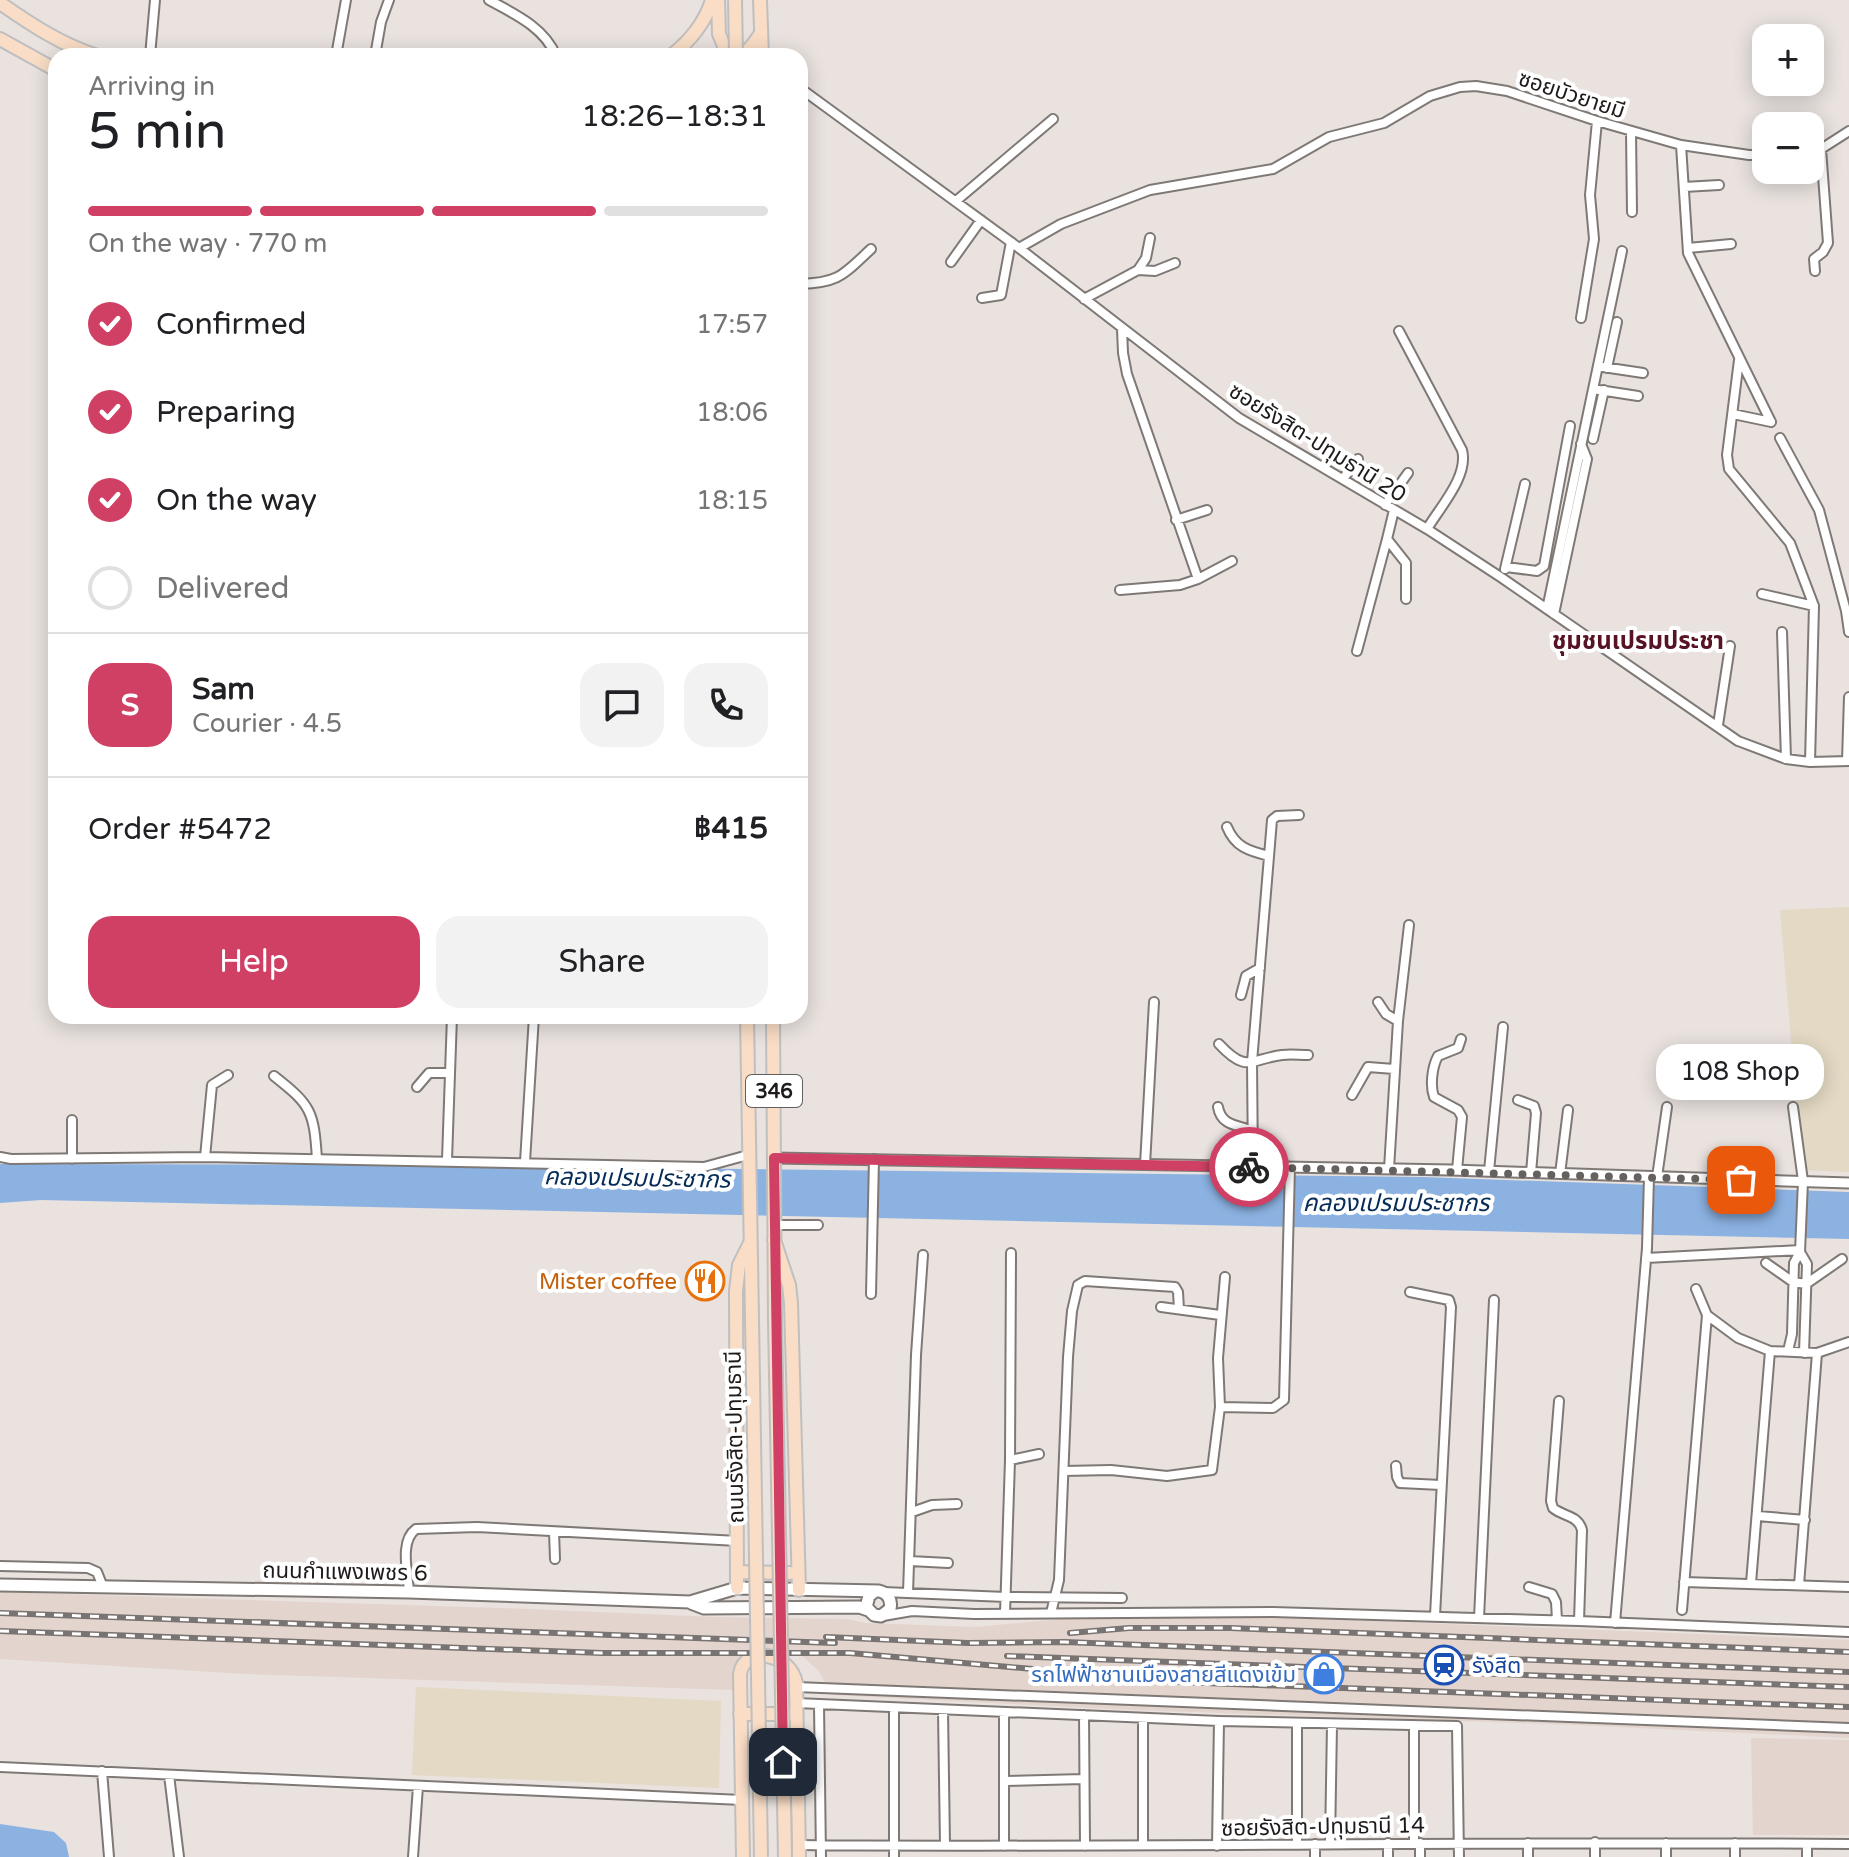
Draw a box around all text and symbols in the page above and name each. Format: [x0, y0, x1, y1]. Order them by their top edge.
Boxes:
map controls [1752, 24, 1824, 184]
button: + [1752, 24, 1824, 96]
street label: ซอยบัวยายมี [1515, 65, 1628, 124]
text: Arriving in [88, 71, 215, 102]
text: 18:26–18:31 [581, 98, 768, 135]
text: 5 min [88, 100, 227, 163]
button: − [1752, 112, 1824, 184]
text: On the way · 770 m [88, 228, 327, 259]
icon: check [88, 302, 132, 346]
text: Confirmed [156, 306, 307, 343]
text: 17:57 [696, 309, 768, 340]
street label: ซอยรังสิต-ปทุมธานี 20 [1224, 378, 1411, 508]
icon: check [88, 390, 132, 434]
text: Preparing [156, 394, 296, 431]
text: 18:06 [696, 397, 768, 428]
icon: check [88, 478, 132, 522]
text: On the way [156, 482, 317, 519]
text: 18:15 [696, 485, 768, 516]
text: Delivered [156, 570, 290, 607]
district label: ชุมชนเปรมประชา [1552, 627, 1724, 656]
button: chat [580, 663, 664, 747]
button: phone [684, 663, 768, 747]
text: Sam [192, 671, 255, 708]
text: S [121, 687, 139, 724]
text: Courier · 4.5 [192, 708, 342, 739]
text: ฿415 [694, 810, 768, 847]
text: Order #5472 [88, 811, 272, 848]
button: Help [88, 916, 420, 1008]
button: Share [436, 916, 768, 1008]
callout: 108 Shop [1657, 1044, 1825, 1100]
text: 108 Shop [1680, 1056, 1800, 1087]
road number: 346 [746, 1075, 802, 1107]
courier [1209, 1127, 1289, 1207]
icon: bike [1227, 1145, 1271, 1189]
pin [1707, 1146, 1775, 1214]
icon: bag [1719, 1158, 1763, 1202]
water label: คลองเปรมประชากร [544, 1162, 733, 1195]
water label: คลองเปรมประชากร [1303, 1189, 1491, 1218]
restaurant icon: Mister coffee [684, 1260, 726, 1302]
place label: Mister coffee [539, 1269, 677, 1295]
street label: ถนนรังสิต-ปทุมธานี [720, 1350, 750, 1524]
street label: ถนนกำแพงเพชร 6 [262, 1558, 428, 1586]
station icon: รังสิต [1423, 1644, 1465, 1686]
shop icon: รถไฟฟ้าชานเมืองสายสีแดงเข้ม [1303, 1653, 1345, 1695]
place label: รังสิต [1472, 1653, 1521, 1679]
place label: รถไฟฟ้าชานเมืองสายสีแดงเข้ม [1031, 1662, 1296, 1688]
pin [749, 1728, 817, 1796]
icon: home [761, 1740, 805, 1784]
street label: ซอยรังสิต-ปทุมธานี 14 [1221, 1812, 1425, 1842]

